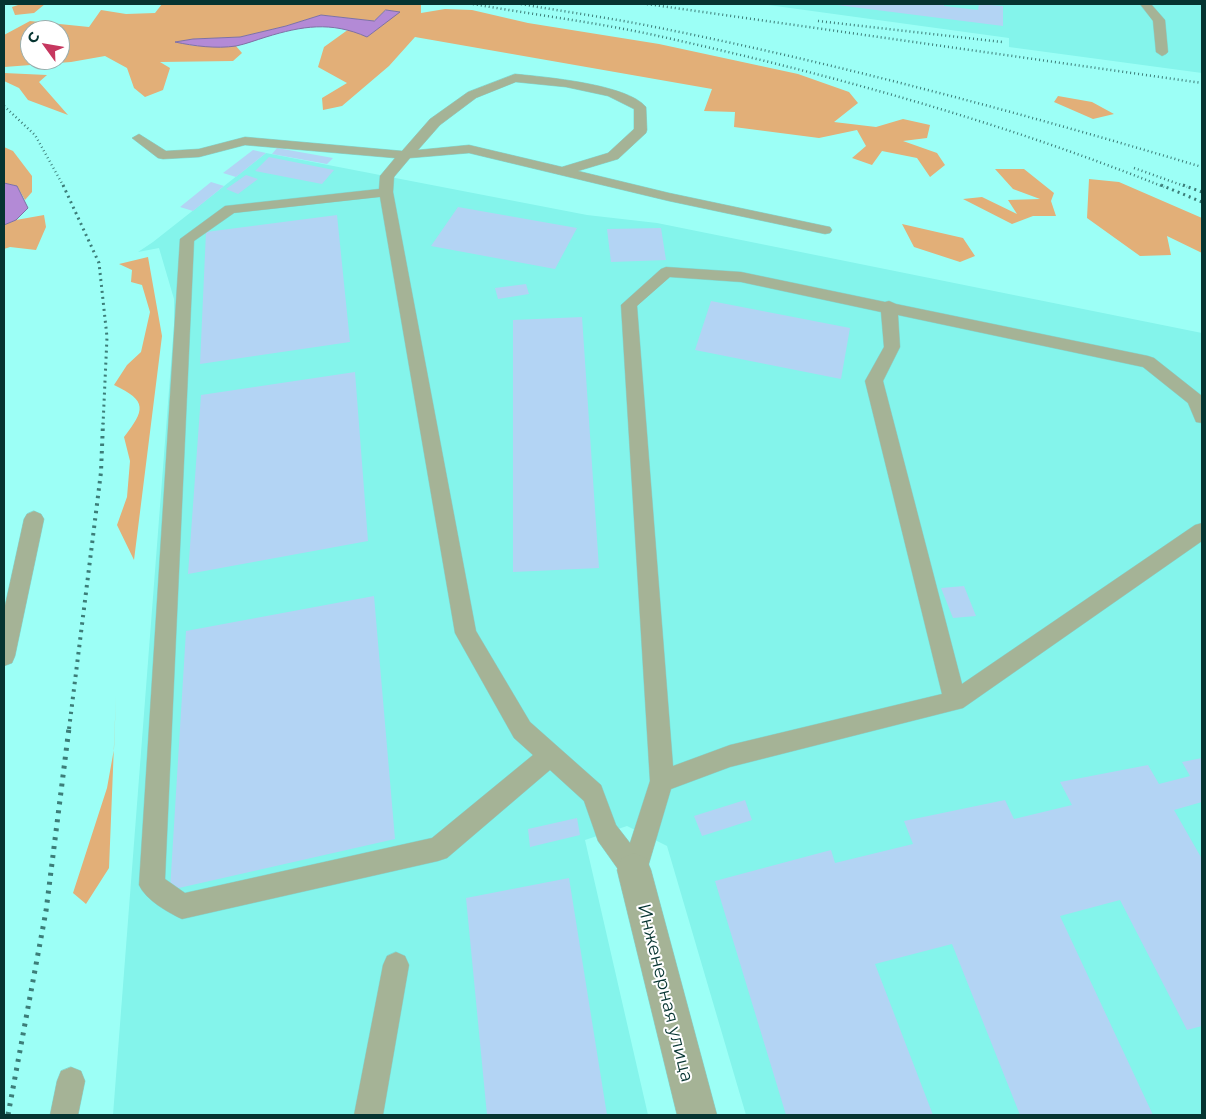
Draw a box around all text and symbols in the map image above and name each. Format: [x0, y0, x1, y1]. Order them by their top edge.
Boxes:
north arrow [20, 20, 70, 70]
text: С [23, 29, 43, 47]
street label: Инженерная улица [632, 902, 698, 1084]

